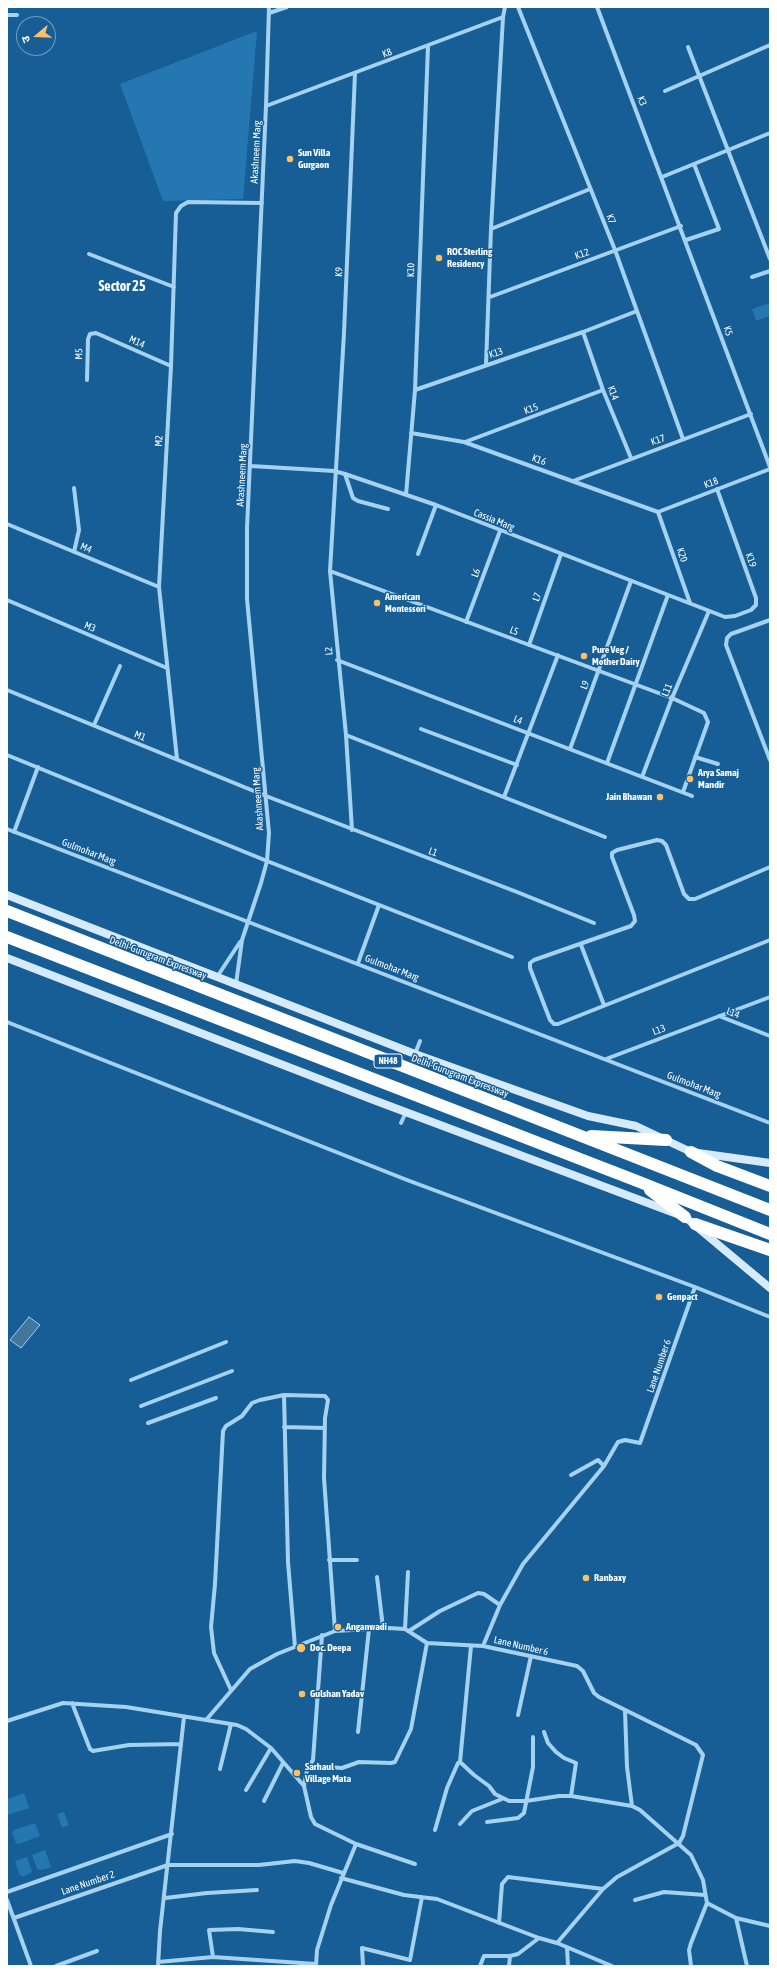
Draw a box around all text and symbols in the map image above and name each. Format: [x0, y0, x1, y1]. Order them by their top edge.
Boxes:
north arrow [16, 16, 56, 56]
text: उ [19, 35, 32, 45]
street label: K8 [380, 46, 394, 60]
street label: K3 [635, 94, 649, 108]
street label: Akashneem Marg [248, 120, 264, 184]
place label: Sun Villa Gurgaon [298, 147, 330, 170]
marker: Sun Villa Gurgaon [285, 154, 295, 164]
street label: K7 [604, 212, 618, 226]
place label: ROC Sterling Residency [447, 246, 492, 270]
street label: K12 [573, 246, 591, 262]
marker: ROC Sterling Residency [434, 253, 444, 263]
street label: K10 [405, 263, 417, 277]
street label: K9 [333, 267, 345, 277]
district label: Sector 25 [98, 279, 146, 295]
street label: K5 [721, 324, 735, 338]
street label: M14 [127, 333, 147, 351]
street label: K13 [487, 345, 505, 361]
street label: M5 [73, 348, 85, 360]
street label: K14 [605, 384, 621, 402]
street label: K15 [522, 401, 540, 417]
street label: K17 [649, 432, 667, 448]
street label: M2 [153, 435, 165, 447]
street label: Akashneem Marg [234, 443, 250, 507]
street label: K16 [530, 452, 548, 468]
street label: K18 [702, 475, 720, 491]
street label: Cassia Marg [472, 506, 516, 534]
street label: M4 [78, 540, 94, 556]
street label: K20 [674, 546, 690, 564]
street label: K19 [743, 551, 759, 569]
street label: L6 [469, 567, 483, 579]
place label: American Montessori [385, 591, 426, 614]
street label: L7 [530, 591, 544, 603]
marker: American Montessori [372, 598, 382, 608]
street label: M3 [82, 619, 98, 635]
street label: L5 [508, 624, 520, 638]
place label: Pure Veg / Mother Dairy [592, 644, 640, 668]
street label: L2 [323, 646, 335, 656]
marker: Pure Veg / Mother Dairy [579, 651, 589, 661]
street label: L9 [578, 679, 592, 691]
street label: L11 [659, 682, 675, 698]
street label: L4 [512, 713, 524, 727]
street label: M1 [132, 728, 148, 744]
street label: Akashneem Marg [250, 767, 266, 831]
place label: Arya Samaj Mandir [698, 767, 739, 790]
marker: Arya Samaj Mandir [685, 774, 695, 784]
place label: Jain Bhawan [606, 791, 652, 803]
marker: Jain Bhawan [655, 792, 665, 802]
street label: Gulmohar Marg [60, 836, 118, 868]
street label: L1 [427, 845, 439, 859]
street label: Delhi-Gurugram Expressway [108, 934, 208, 982]
street label: Gulmohar Marg [363, 952, 421, 984]
street label: L14 [725, 1005, 741, 1021]
street label: L13 [651, 1022, 667, 1038]
street label: Delhi-Gurugram Expressway [410, 1052, 510, 1100]
road number: NH48 [374, 1054, 402, 1068]
street label: Gulmohar Marg [665, 1069, 723, 1101]
place label: Genpact [667, 1291, 698, 1303]
marker: Genpact [654, 1292, 664, 1302]
street label: Lane Number 6 [644, 1338, 674, 1394]
place label: Ranbaxy [594, 1572, 626, 1584]
marker: Ranbaxy [581, 1573, 591, 1583]
place label: Anganwadi [346, 1621, 387, 1633]
marker: Anganwadi [333, 1622, 343, 1632]
street label: Lane Number 6 [493, 1634, 549, 1658]
marker: Doc. Deepa [295, 1642, 307, 1654]
place label: Doc. Deepa [310, 1642, 351, 1654]
place label: Gulshan Yadav [310, 1688, 364, 1700]
marker: Gulshan Yadav [297, 1689, 307, 1699]
place label: Sarhaul Village Mata [305, 1761, 351, 1784]
marker: Sarhaul Village Mata [292, 1768, 302, 1778]
street label: Lane Number 2 [60, 1868, 116, 1898]

